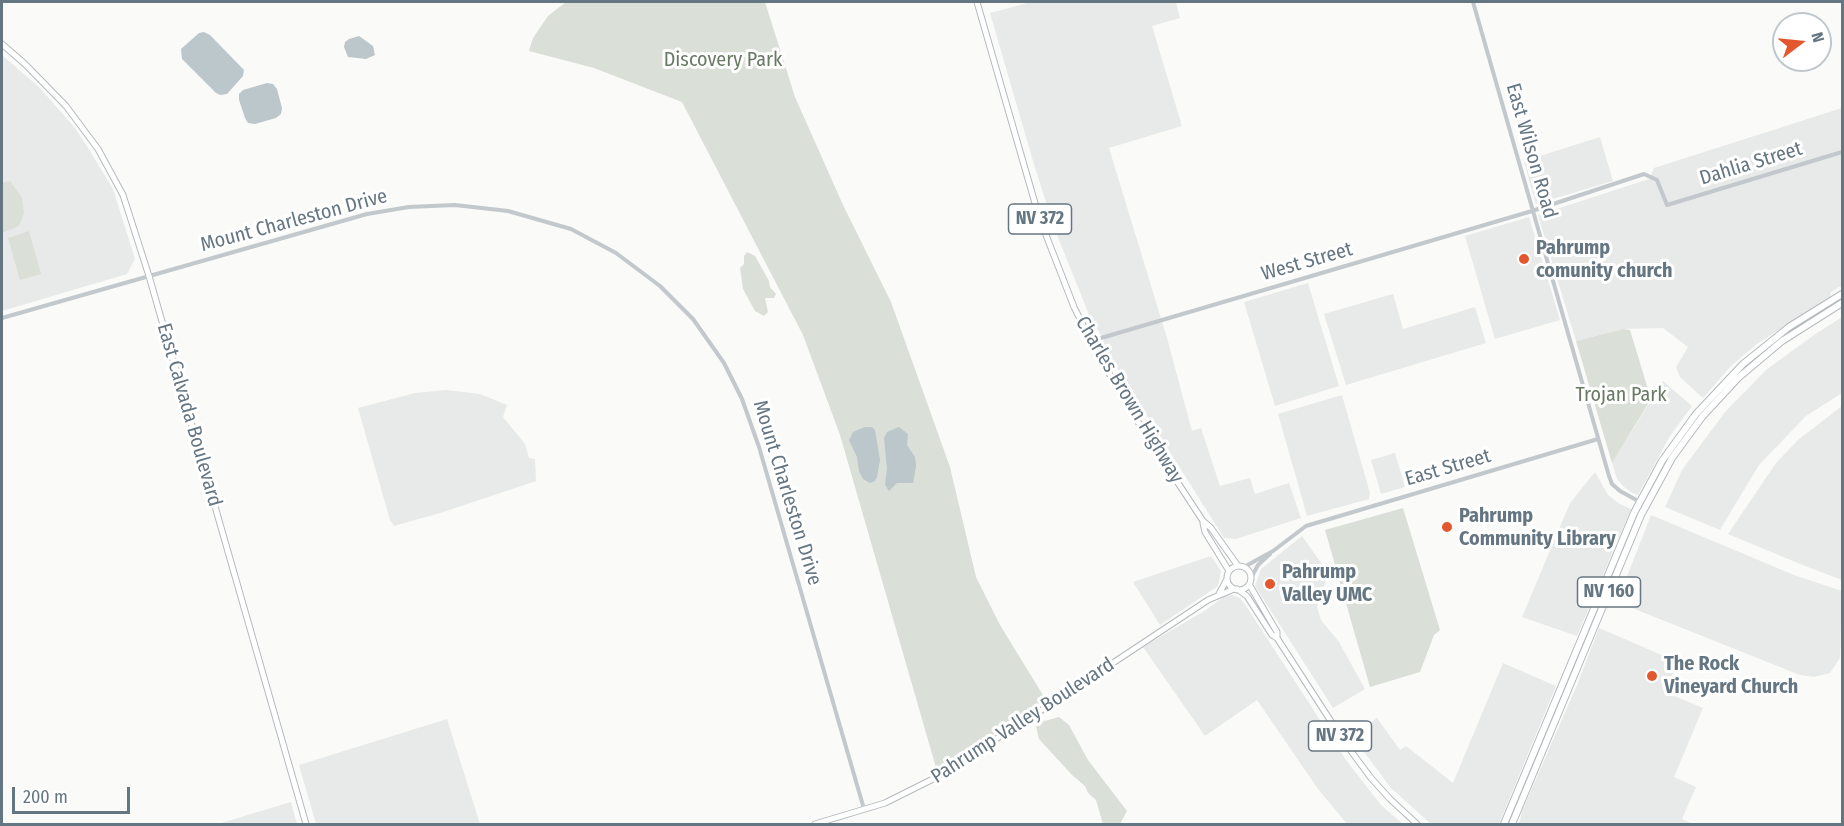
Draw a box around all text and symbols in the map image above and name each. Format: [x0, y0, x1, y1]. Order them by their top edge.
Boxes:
north arrow [1772, 12, 1832, 72]
text: N [1807, 30, 1828, 45]
park label: Discovery Park [664, 48, 782, 72]
street label: East Wilson Road [1500, 81, 1562, 221]
street label: Dahlia Street [1697, 137, 1805, 191]
street label: Mount Charleston Drive [198, 185, 390, 257]
road number: NV 372 [1008, 204, 1072, 234]
place label: Pahrump comunity church [1536, 236, 1672, 283]
street label: West Street [1259, 238, 1355, 286]
marker: Pahrump comunity church [1517, 252, 1531, 266]
street label: Charles Brown Highway [1070, 312, 1188, 488]
street label: East Calvada Boulevard [151, 321, 227, 509]
park label: Trojan Park [1575, 383, 1667, 407]
street label: Mount Charleston Drive [747, 398, 827, 588]
street label: East Street [1403, 444, 1493, 492]
place label: Pahrump Community Library [1459, 504, 1616, 551]
marker: Pahrump Community Library [1440, 520, 1454, 534]
place label: Pahrump Valley UMC [1282, 560, 1372, 607]
marker: Pahrump Valley UMC [1263, 577, 1277, 591]
road number: NV 160 [1578, 577, 1640, 607]
place label: The Rock Vineyard Church [1664, 652, 1798, 699]
street label: Pahrump Valley Boulevard [927, 653, 1119, 789]
marker: The Rock Vineyard Church [1645, 669, 1659, 683]
road number: NV 372 [1308, 721, 1372, 751]
scale bar [15, 775, 134, 813]
text: 200 m [23, 786, 68, 808]

